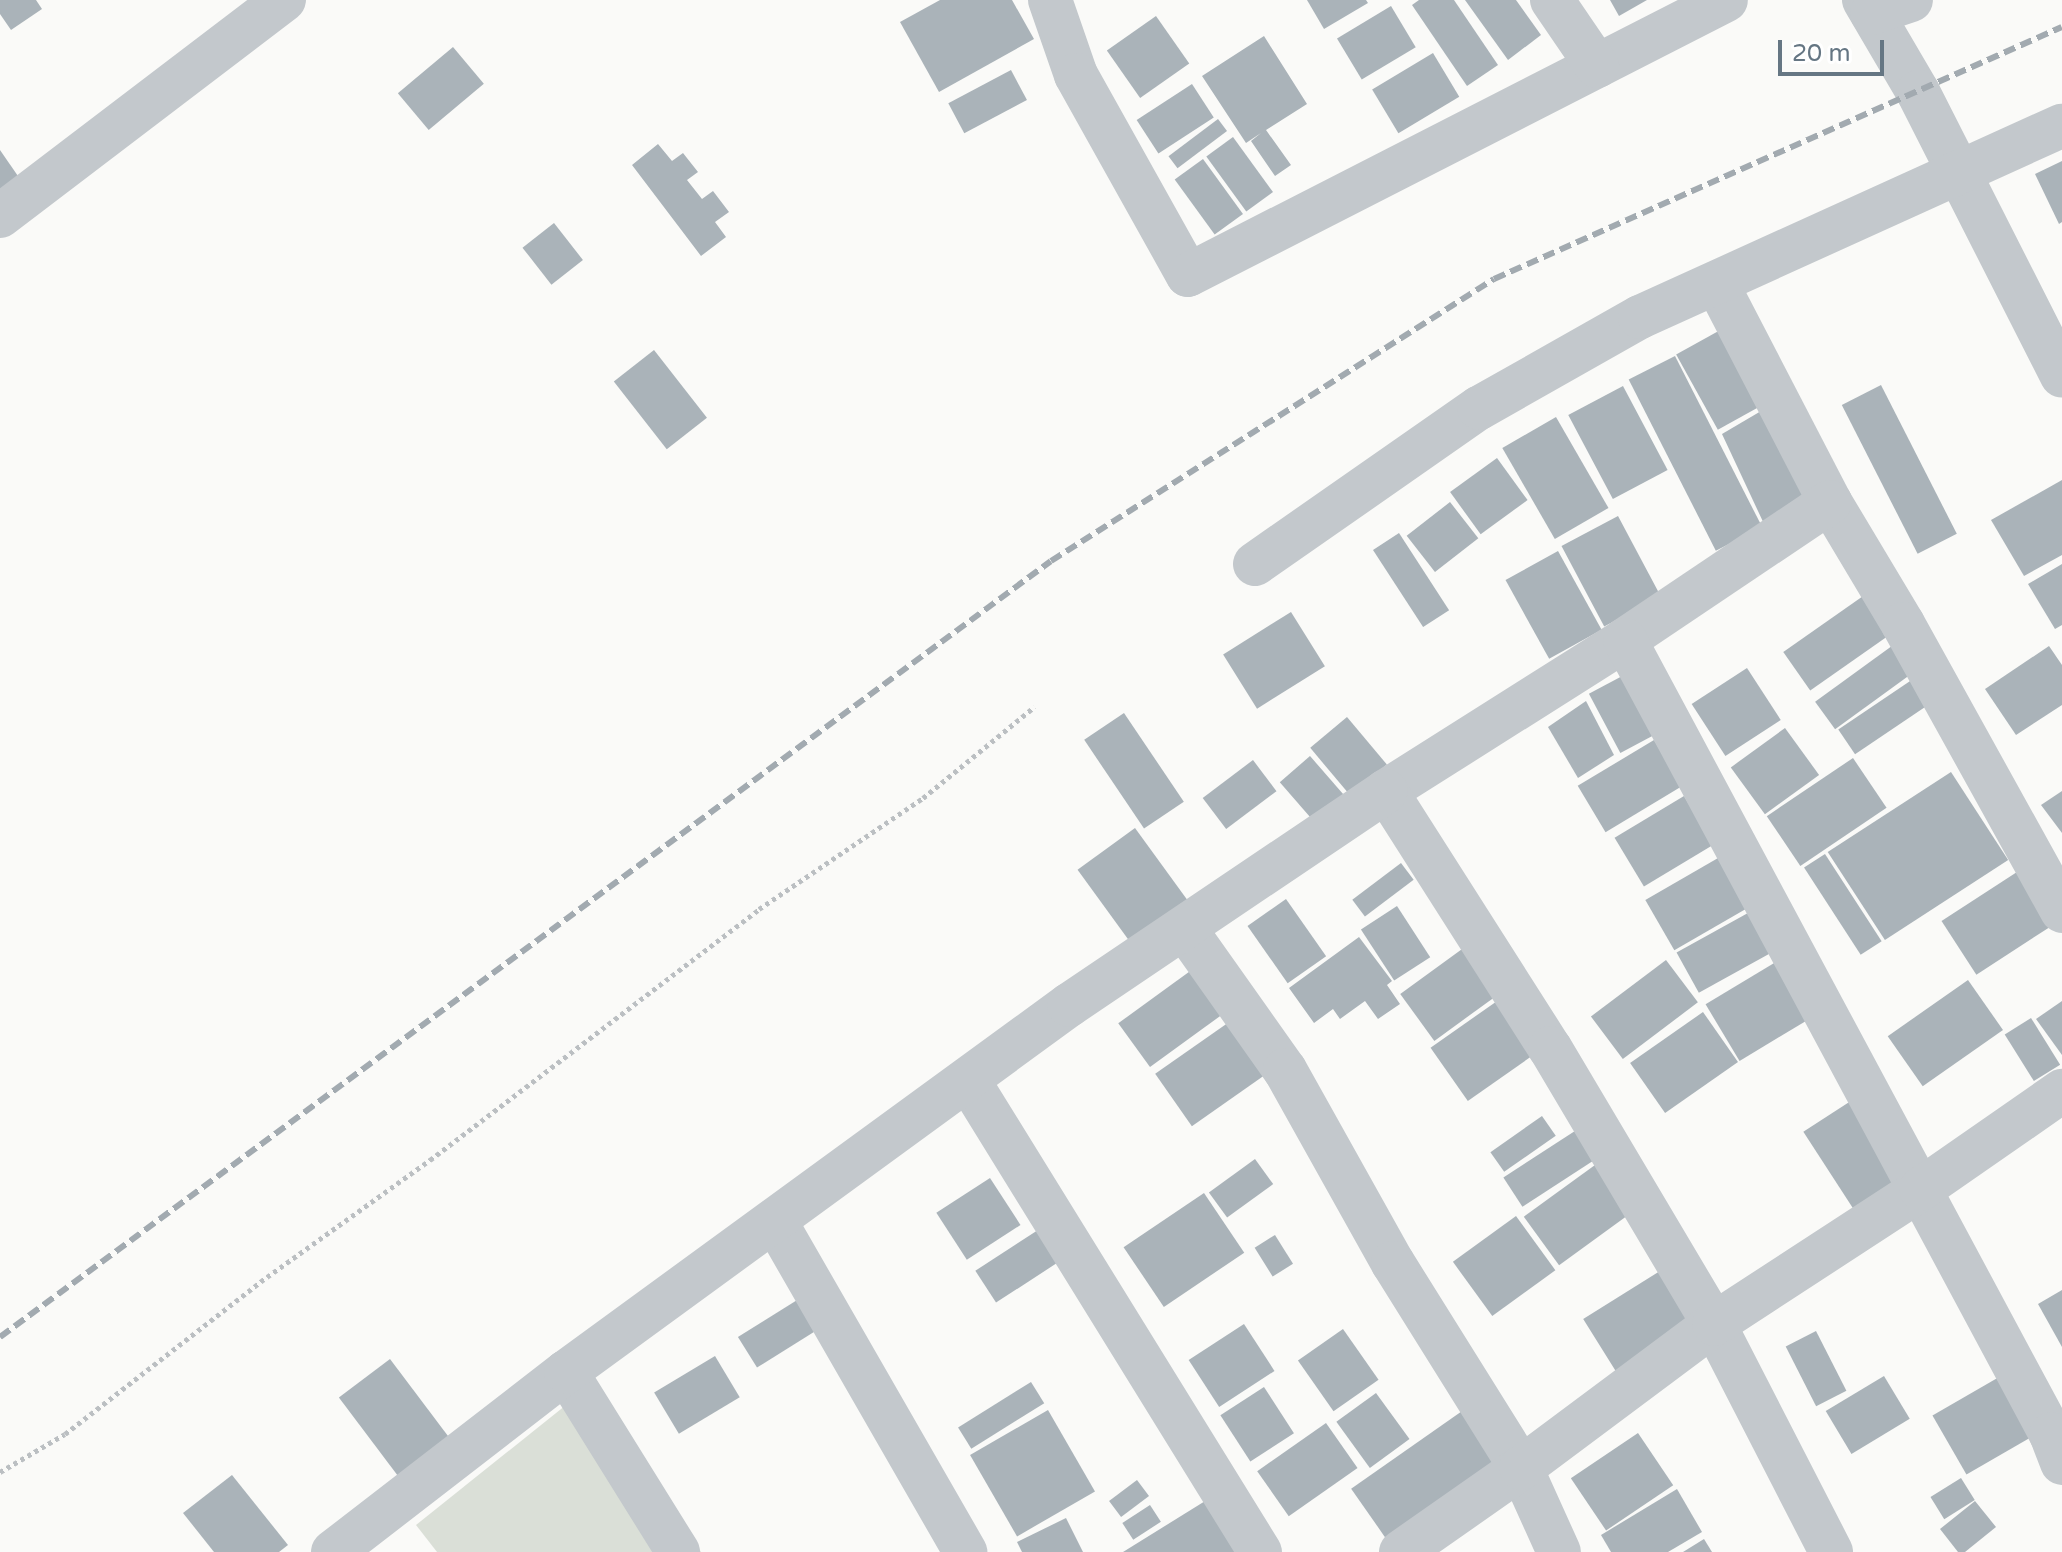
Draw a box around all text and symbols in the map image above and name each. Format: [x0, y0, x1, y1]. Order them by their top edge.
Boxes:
scale bar [1782, 24, 1888, 74]
text: 20 m [1792, 39, 1850, 68]

